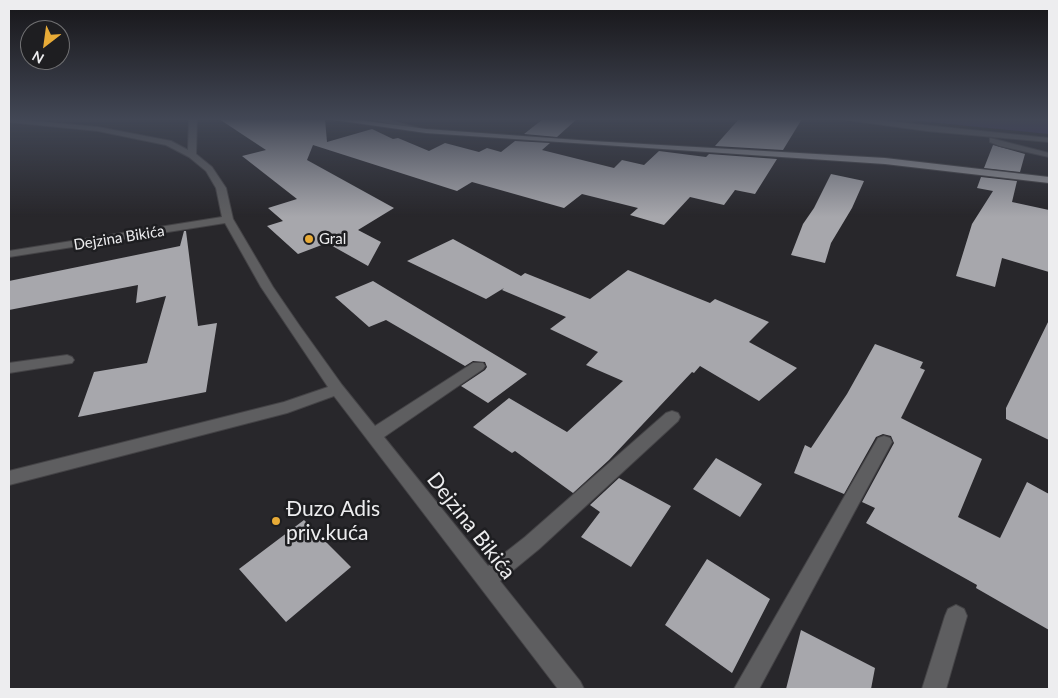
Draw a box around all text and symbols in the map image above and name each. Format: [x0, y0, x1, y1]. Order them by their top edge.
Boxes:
north arrow [20, 20, 70, 70]
text: N [29, 48, 47, 68]
street label: Dejzina Bikića [72, 222, 166, 254]
place label: Gral [319, 230, 346, 248]
marker: Gral [303, 233, 315, 245]
street label: Dejzina Bikića [421, 468, 521, 584]
place label: Đuzo Adis priv.kuća [286, 496, 380, 546]
marker: Đuzo Adis priv.kuća [270, 515, 282, 527]

